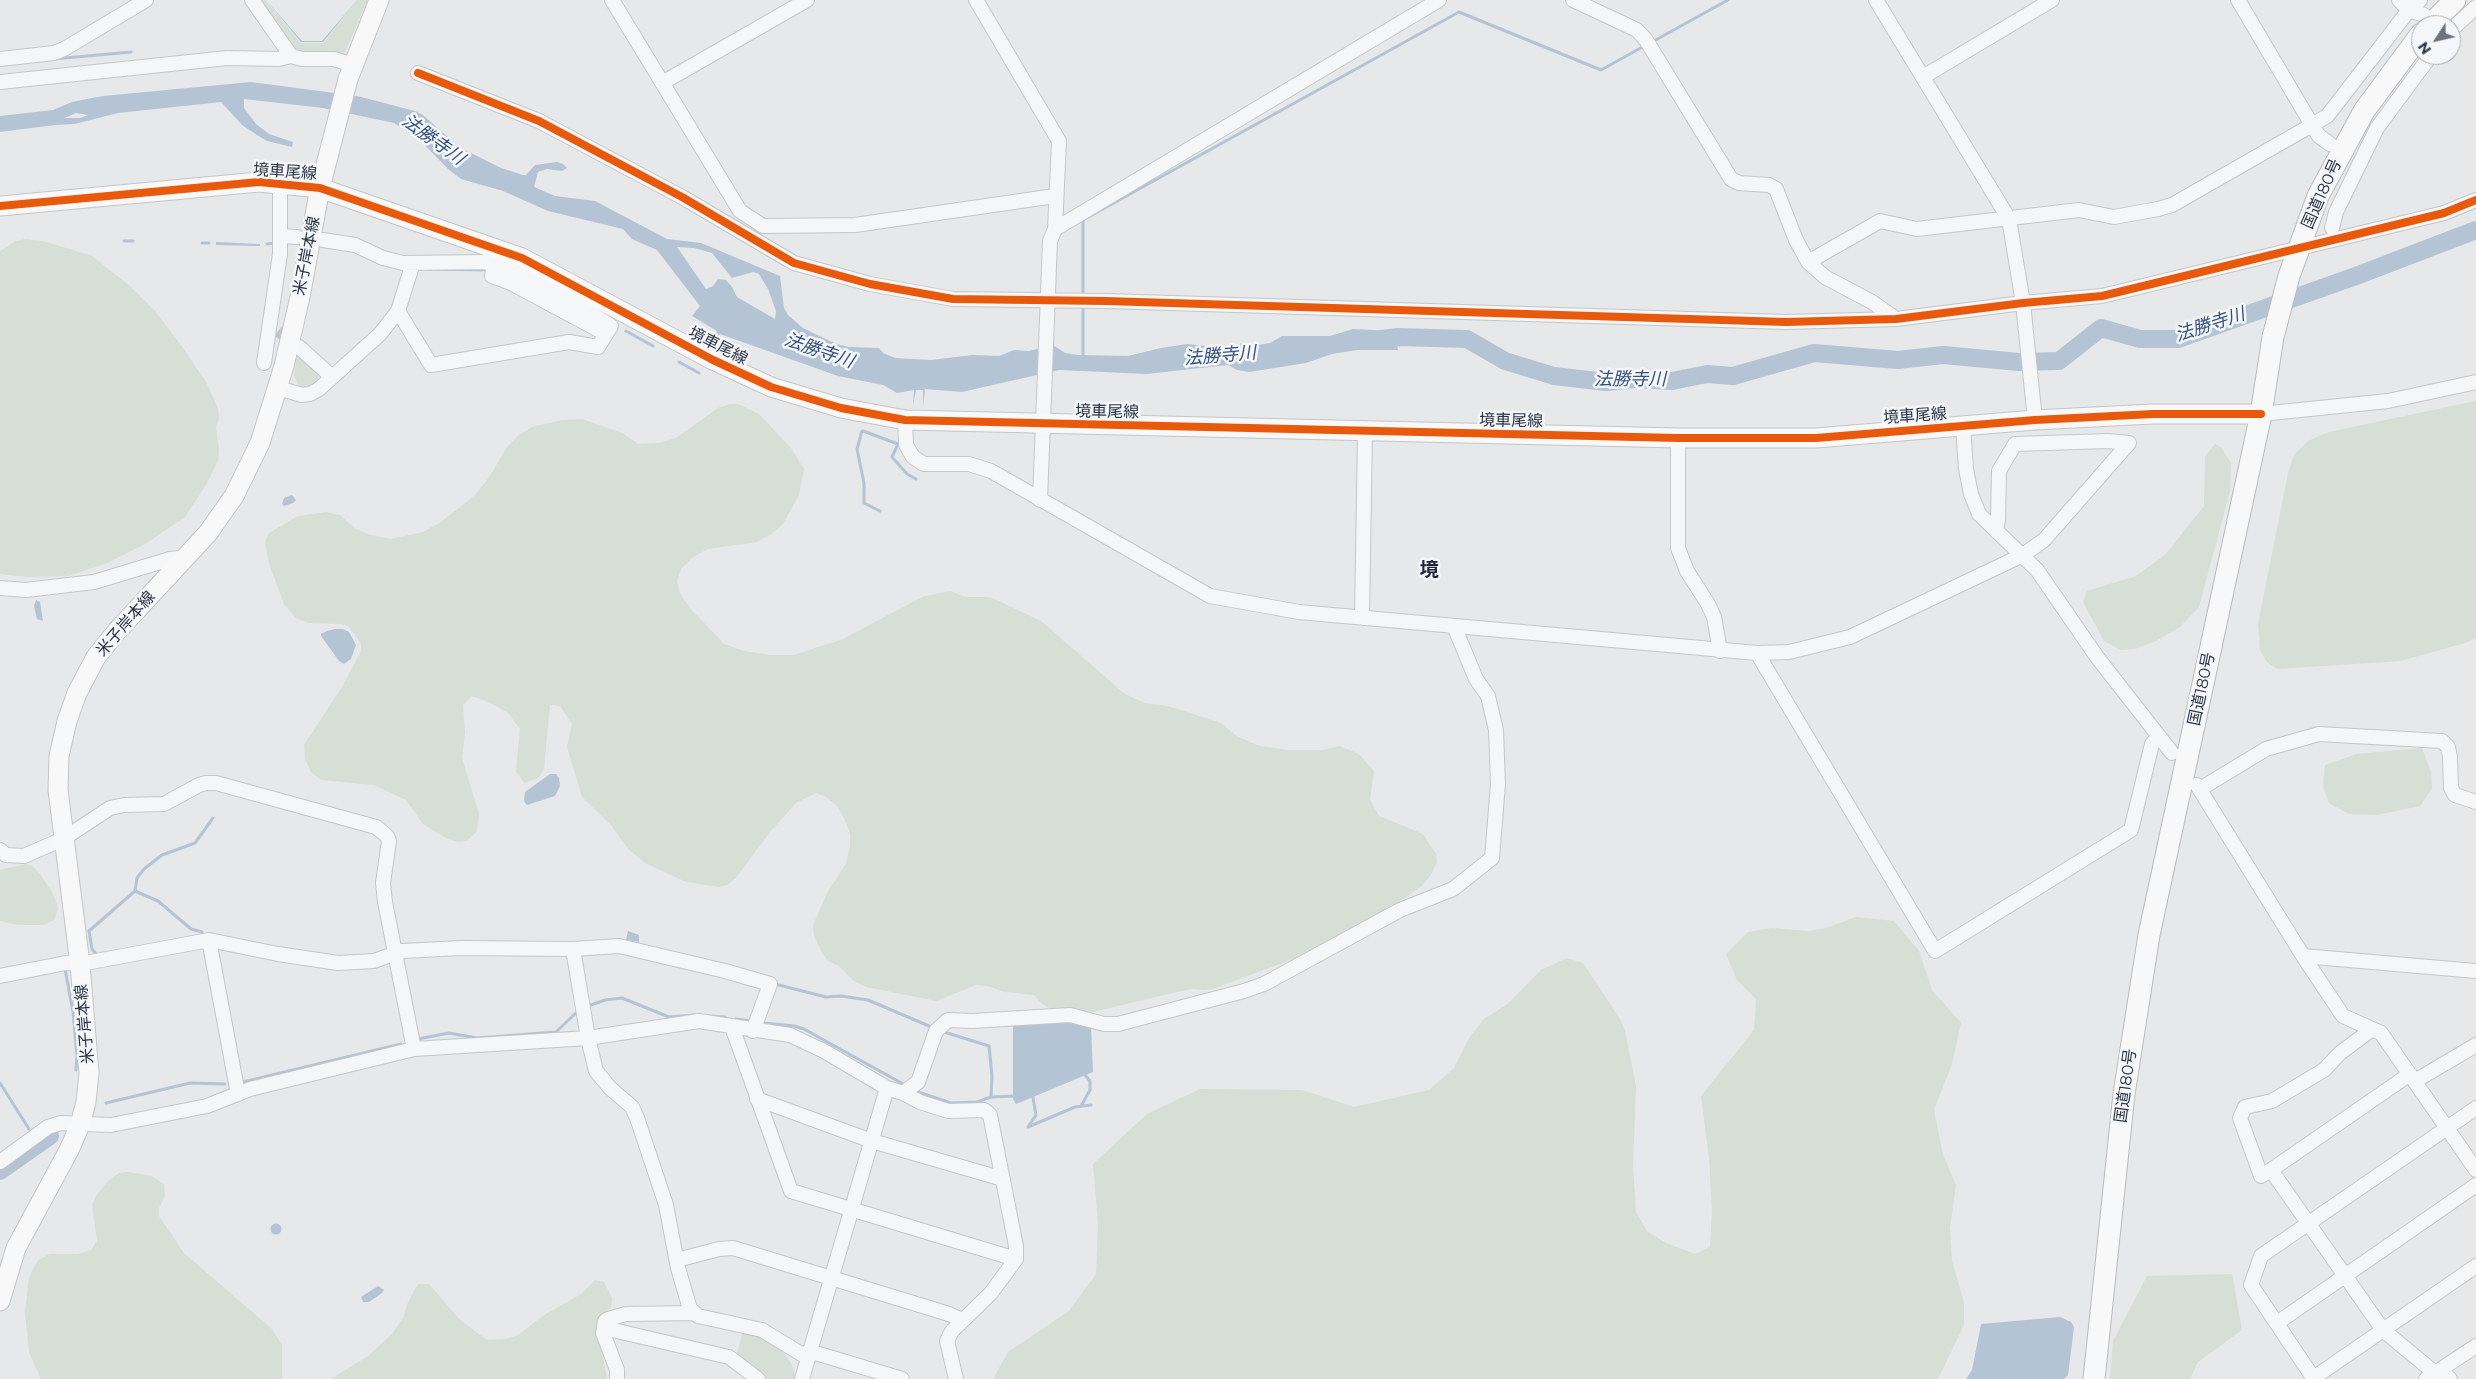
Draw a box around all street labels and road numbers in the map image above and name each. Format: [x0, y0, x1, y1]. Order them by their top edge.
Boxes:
street label: 国道180号 [2298, 156, 2346, 232]
street label: 境車尾線 [252, 160, 318, 184]
street label: 米子岸本線 [290, 215, 324, 297]
street label: 境車尾線 [685, 323, 751, 369]
street label: 境車尾線 [1075, 402, 1139, 422]
street label: 境車尾線 [1882, 404, 1948, 428]
street label: 境車尾線 [1479, 411, 1543, 431]
street label: 米子岸本線 [93, 588, 159, 660]
street label: 国道180号 [2185, 651, 2219, 727]
street label: 米子岸本線 [72, 983, 98, 1065]
street label: 国道180号 [2111, 1048, 2141, 1124]

